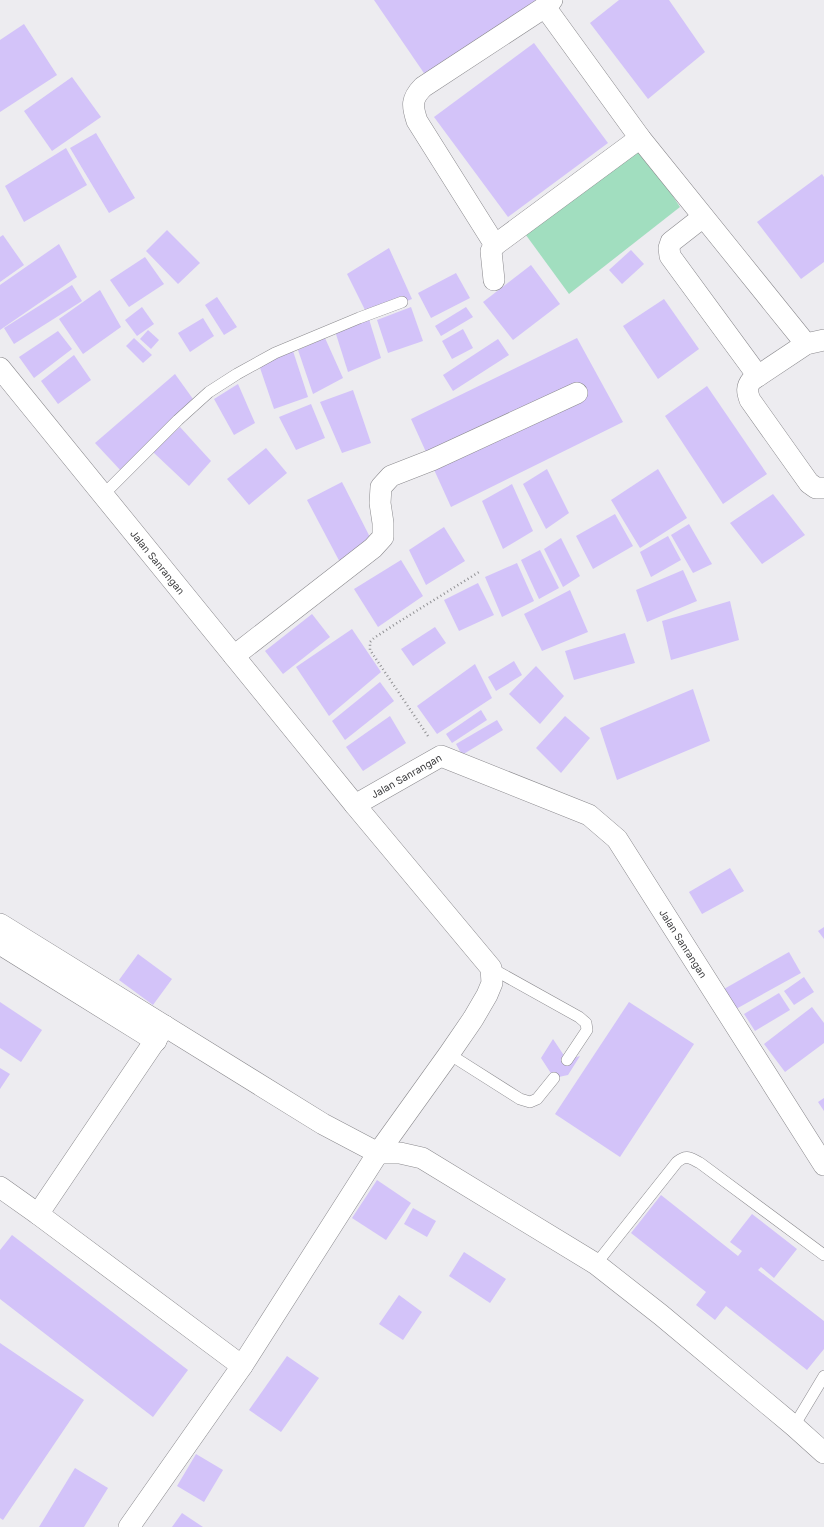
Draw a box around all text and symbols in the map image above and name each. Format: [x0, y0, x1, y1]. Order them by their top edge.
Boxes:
street label: Jalan Sanrangan [128, 528, 187, 597]
street label: Jalan Sanrangan [369, 751, 444, 801]
street label: Jalan Sanrangan [657, 907, 710, 980]

